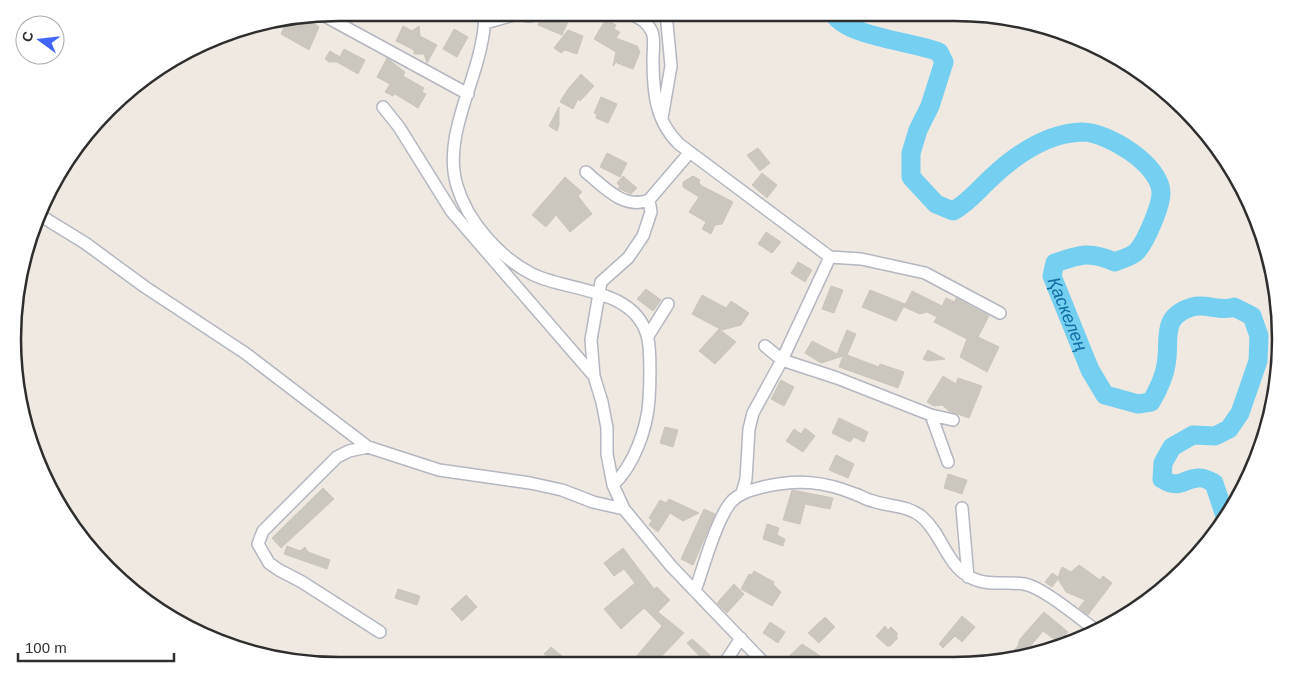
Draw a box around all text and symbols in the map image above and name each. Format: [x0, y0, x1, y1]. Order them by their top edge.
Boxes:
north arrow [15, 15, 65, 65]
text: С [18, 30, 36, 44]
water label: Қаскелең [1044, 274, 1091, 354]
scale bar [18, 630, 174, 662]
text: 100 m [25, 639, 67, 656]

